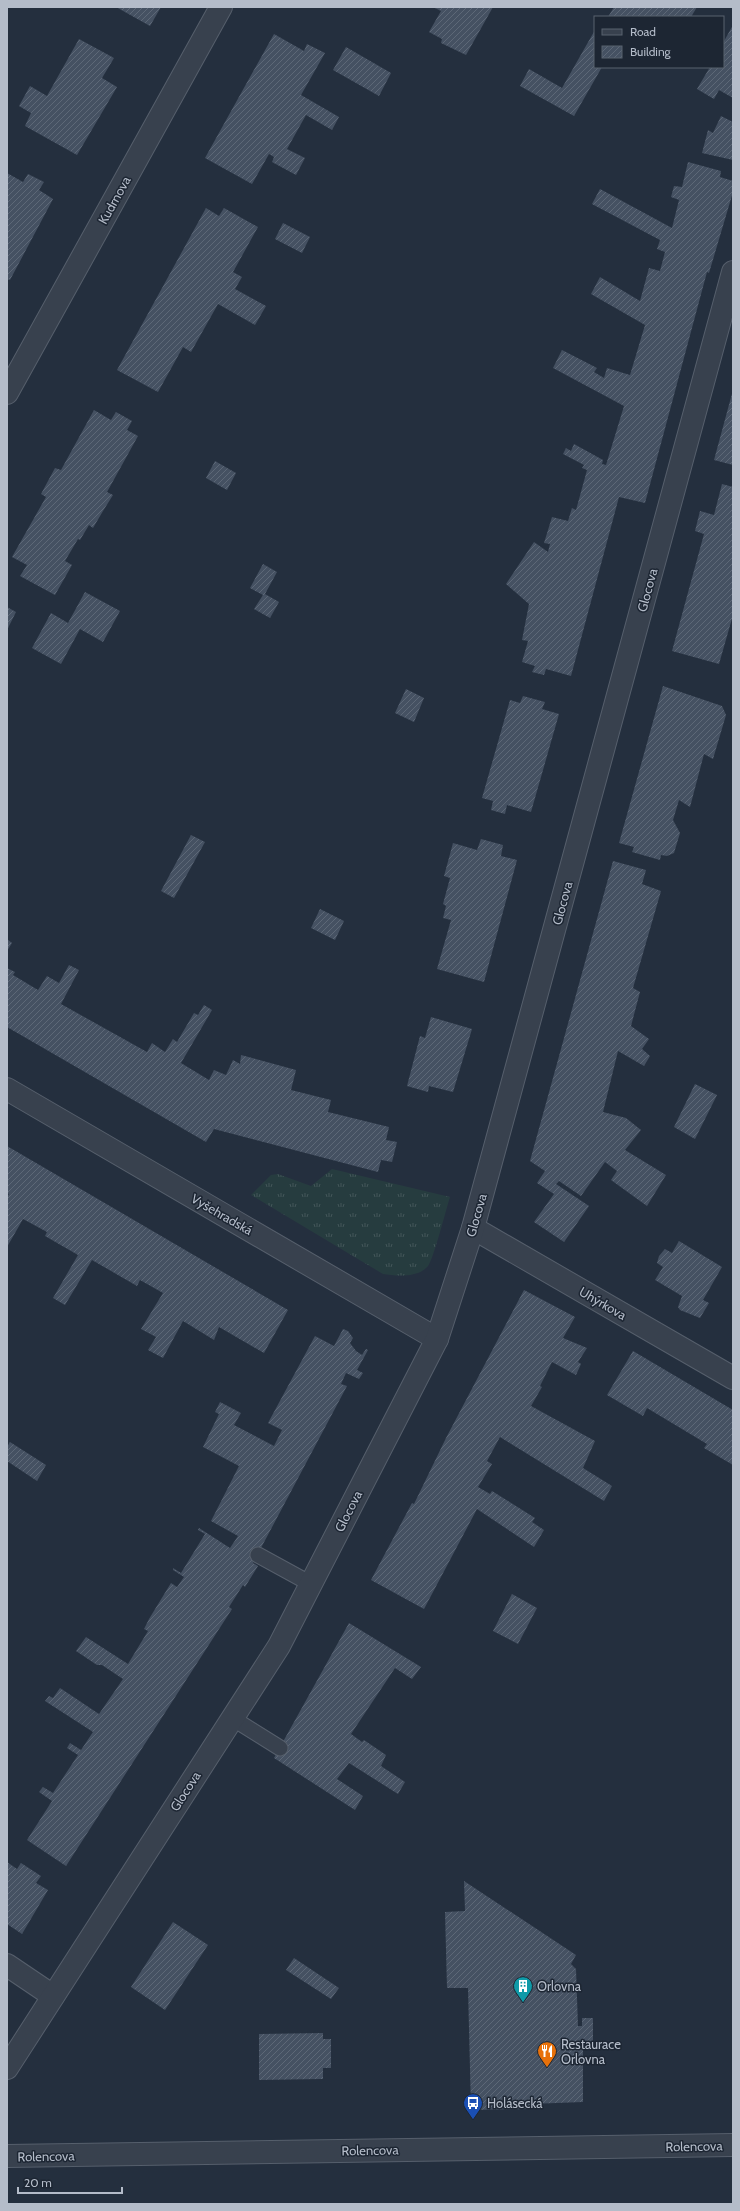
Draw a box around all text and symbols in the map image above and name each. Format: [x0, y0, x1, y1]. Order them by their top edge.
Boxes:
legend [594, 16, 724, 68]
text: Road [630, 24, 656, 39]
text: Building [630, 44, 672, 59]
street label: Kudrnova [94, 173, 134, 227]
street label: Glocova [634, 566, 661, 613]
street label: Glocova [549, 879, 576, 926]
street label: Vyšehradská [188, 1190, 256, 1238]
street label: Glocova [462, 1191, 490, 1238]
street label: Uhýrkova [577, 1283, 630, 1323]
street label: Glocova [331, 1487, 366, 1534]
street label: Glocova [166, 1767, 204, 1814]
building icon: Orlovna [512, 1975, 534, 2003]
place label: Orlovna [537, 1978, 582, 1994]
place label: Restaurace Orlovna [561, 2036, 621, 2067]
restaurant icon: Restaurace Orlovna [536, 2040, 558, 2068]
bus stop icon: Holásecká [462, 2092, 484, 2120]
place label: Holásecká [487, 2095, 543, 2111]
street label: Rolencova [665, 2137, 723, 2154]
street label: Rolencova [341, 2141, 399, 2158]
street label: Rolencova [17, 2147, 75, 2164]
scale bar [18, 2169, 122, 2195]
text: 20 m [24, 2175, 52, 2190]

